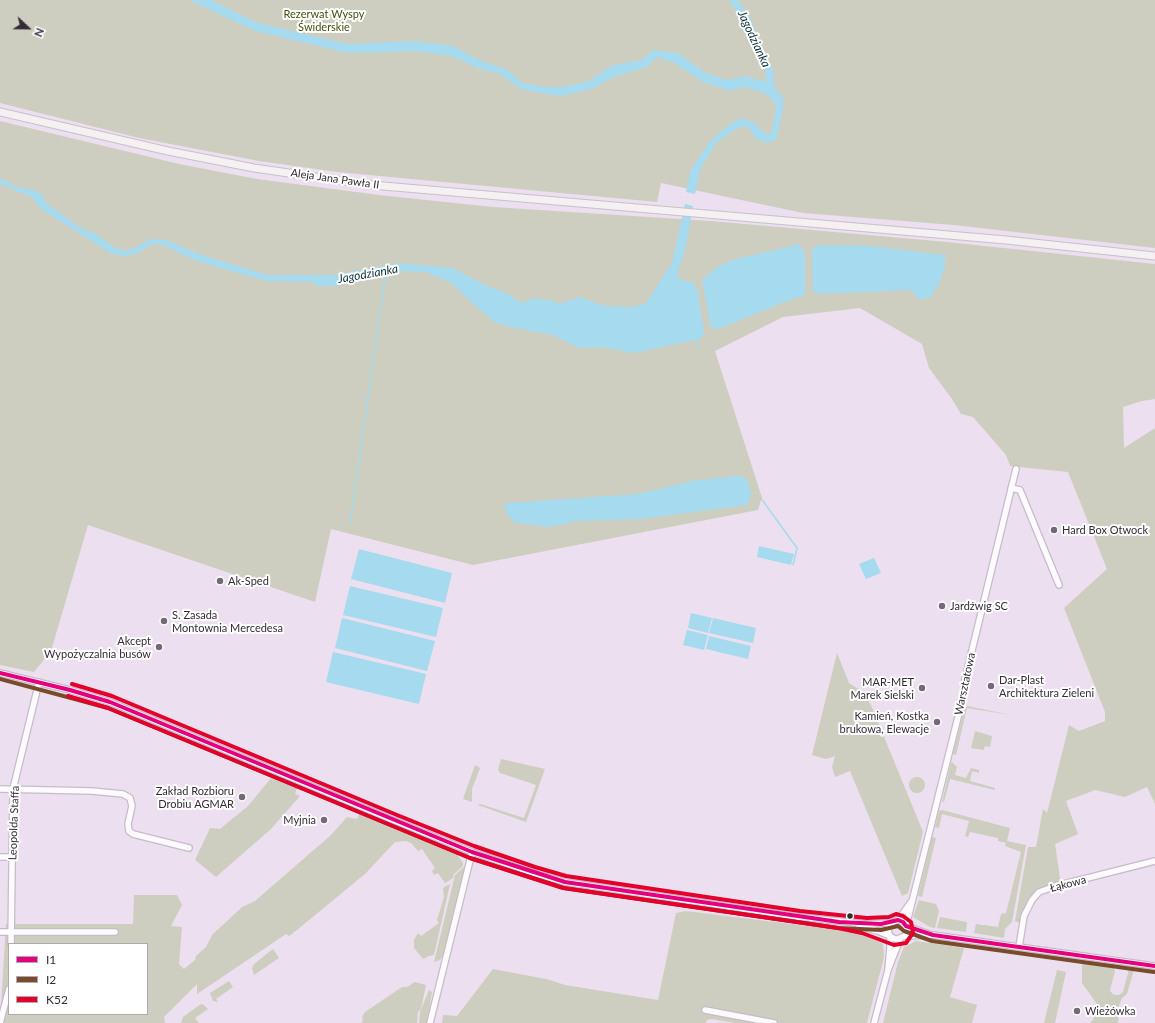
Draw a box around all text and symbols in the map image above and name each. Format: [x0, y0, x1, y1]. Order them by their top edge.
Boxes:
park label: Rezerwat Wyspy Świderskie [283, 7, 365, 33]
north arrow [8, 8, 48, 48]
water label: Jagodzianka [735, 8, 773, 70]
text: N [32, 26, 47, 39]
street label: Aleja Jana Pawła II [290, 166, 380, 192]
water label: Jagodzianka [337, 262, 399, 286]
place label: Hard Box Otwock [1062, 523, 1148, 537]
marker: Hard Box Otwock [1049, 525, 1059, 535]
place label: Ak-Sped [228, 574, 269, 588]
marker: Ak-Sped [215, 576, 225, 586]
place label: Jardźwig SC [950, 599, 1008, 613]
marker: Jardźwig SC [937, 601, 947, 611]
place label: S. Zasada Montownia Mercedesa [172, 608, 283, 634]
marker: S. Zasada Montownia Mercedesa [159, 616, 169, 626]
place label: Akcept Wypożyczalnia busów [44, 634, 151, 660]
marker: Akcept Wypożyczalnia busów [154, 642, 164, 652]
street label: Warsztatowa [952, 652, 978, 716]
place label: Dar-Plast Architektura Zieleni [999, 673, 1094, 699]
place label: MAR-MET Marek Sielski [851, 675, 914, 701]
marker: Dar-Plast Architektura Zieleni [986, 681, 996, 691]
marker: MAR-MET Marek Sielski [917, 683, 927, 693]
place label: Kamień, Kostka brukowa, Elewacje [840, 709, 929, 735]
marker: Kamień, Kostka brukowa, Elewacje [932, 717, 942, 727]
place label: Zakład Rozbioru Drobiu AGMAR [156, 784, 234, 810]
street label: Leopolda Staffa [6, 786, 22, 860]
marker: Zakład Rozbioru Drobiu AGMAR [237, 792, 247, 802]
place label: Myjnia [283, 813, 316, 827]
marker: Myjnia [319, 815, 329, 825]
street label: Łąkowa [1049, 873, 1087, 895]
unlabelled marker [845, 911, 855, 921]
legend [8, 943, 148, 1015]
text: I1 [46, 952, 56, 967]
text: I2 [46, 972, 56, 987]
text: K52 [46, 992, 68, 1007]
place label: Wieżówka [1085, 1004, 1136, 1018]
marker: Wieżówka [1072, 1006, 1082, 1016]

